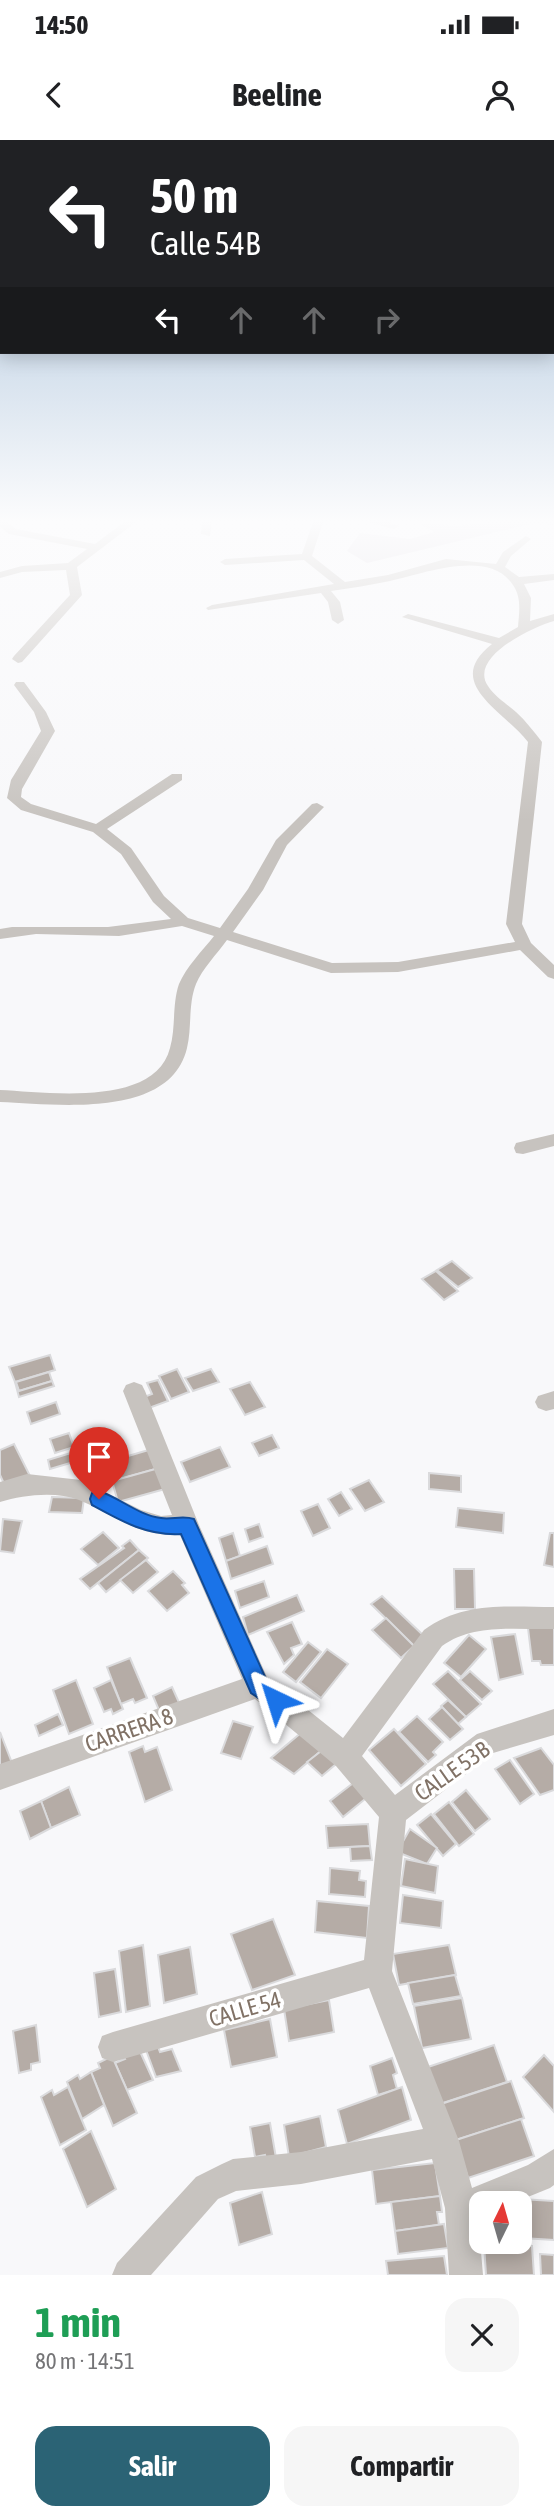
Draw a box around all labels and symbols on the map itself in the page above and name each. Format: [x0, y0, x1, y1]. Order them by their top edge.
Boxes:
pin [69, 1427, 129, 1499]
position arrow [239, 1663, 313, 1737]
street label: CARRERA 8 [82, 1703, 176, 1757]
street label: CALLE 53B [410, 1736, 494, 1806]
street label: CALLE 54 [206, 1986, 284, 2032]
north arrow [469, 2191, 532, 2254]

